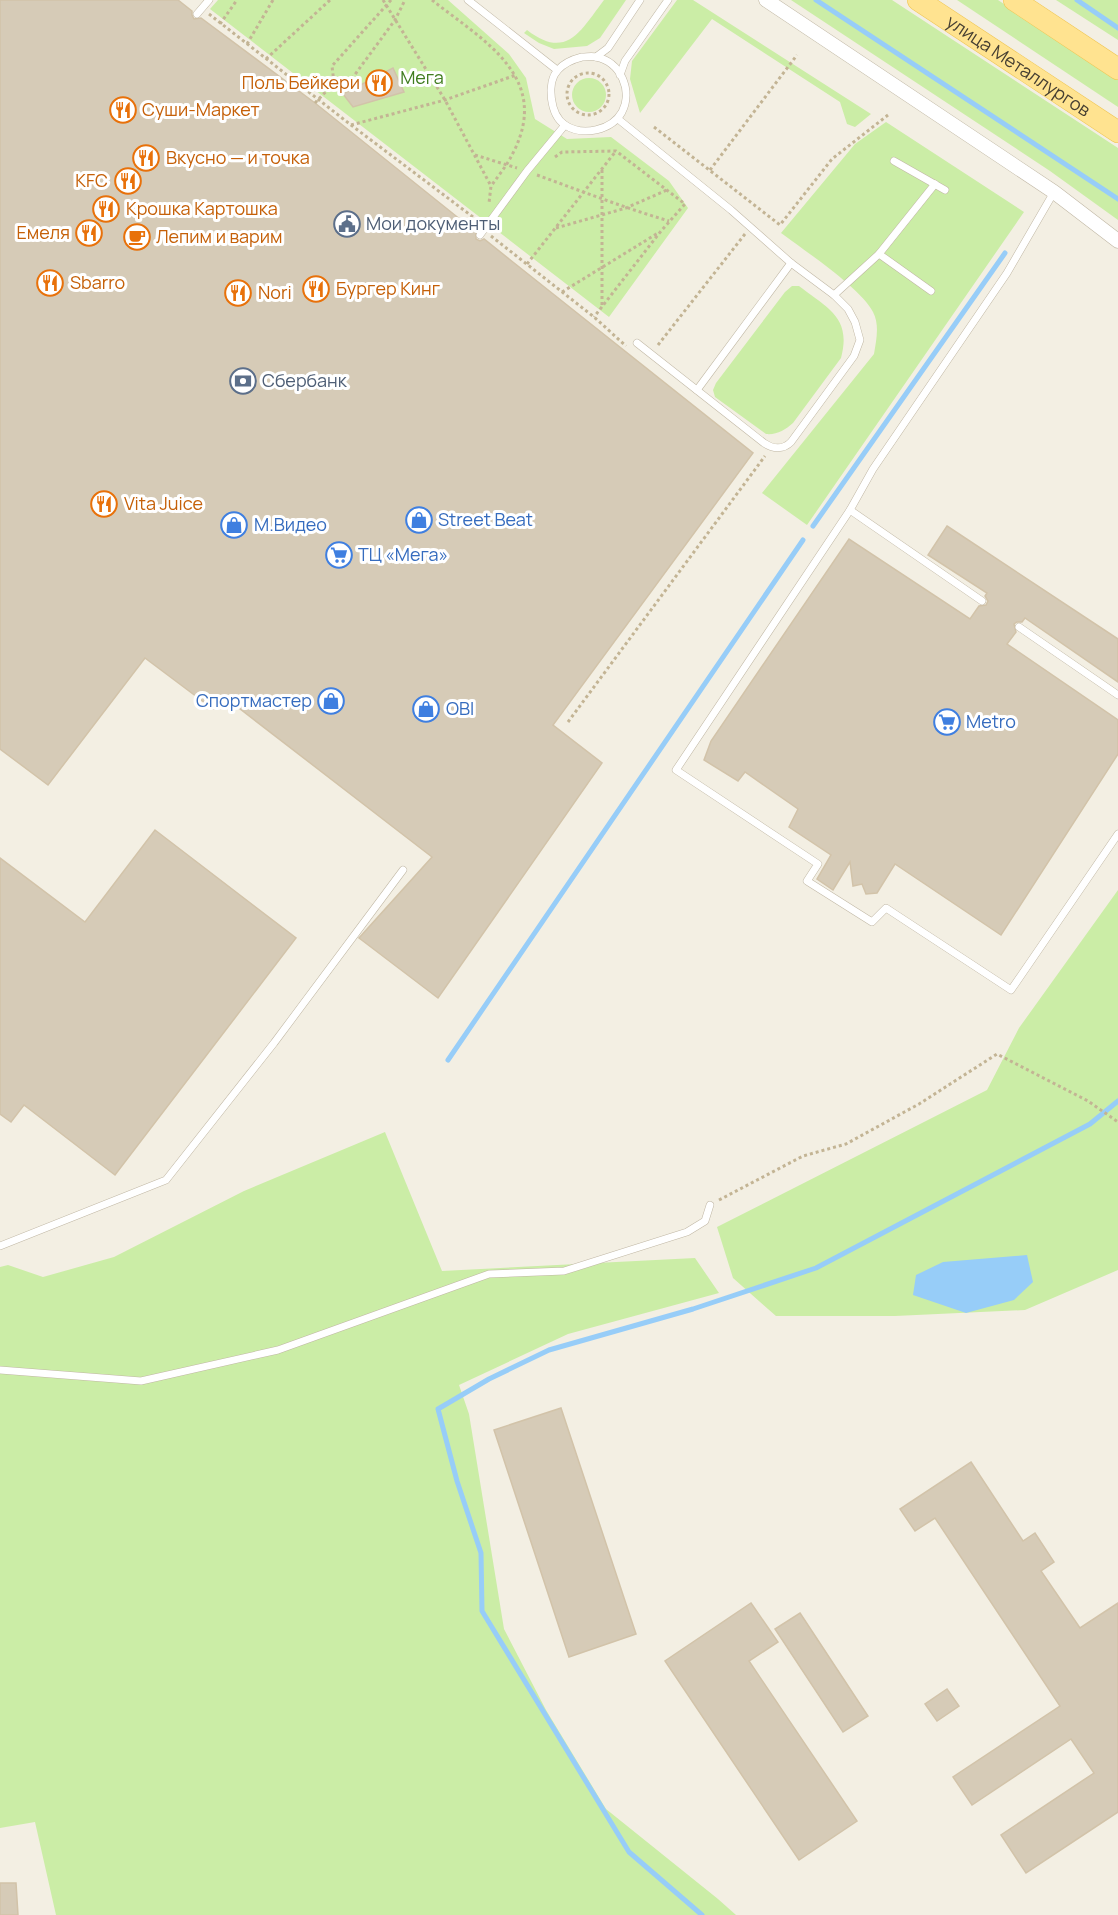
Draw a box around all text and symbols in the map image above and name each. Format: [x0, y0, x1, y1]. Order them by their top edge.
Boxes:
street label: улица Металлургов [942, 9, 1096, 122]
park label: Мега [400, 65, 444, 89]
restaurant icon: Поль Бейкери [364, 68, 394, 98]
place label: Поль Бейкери [242, 70, 360, 94]
restaurant icon: Суши-Маркет [108, 95, 138, 125]
place label: Суши-Маркет [142, 97, 260, 121]
restaurant icon: Вкусно — и точка [131, 143, 161, 173]
place label: Вкусно — и точка [166, 145, 310, 169]
restaurant icon: KFC [113, 166, 143, 196]
place label: KFC [75, 168, 108, 192]
restaurant icon: Крошка Картошка [91, 194, 121, 224]
place label: Крошка Картошка [126, 196, 278, 220]
public building icon: Мои документы [332, 209, 362, 239]
place label: Мои документы [366, 211, 500, 235]
restaurant icon: Емеля [74, 218, 104, 248]
place label: Емеля [16, 220, 70, 244]
cafe icon: Лепим и варим [122, 222, 152, 252]
place label: Лепим и варим [156, 224, 282, 248]
restaurant icon: Sbarro [35, 268, 65, 298]
place label: Sbarro [70, 270, 125, 294]
restaurant icon: Бургер Кинг [301, 274, 331, 304]
place label: Бургер Кинг [336, 276, 440, 300]
restaurant icon: Nori [223, 278, 253, 308]
place label: Nori [258, 280, 292, 304]
bank icon: Сбербанк [228, 366, 258, 396]
place label: Сбербанк [262, 368, 348, 392]
restaurant icon: Vita Juice [89, 489, 119, 519]
place label: Vita Juice [124, 491, 203, 515]
shop icon: Street Beat [404, 505, 434, 535]
place label: Street Beat [438, 507, 533, 531]
shop icon: М.Видео [219, 510, 249, 540]
place label: М.Видео [254, 512, 327, 536]
supermarket icon: ТЦ «Мега» [324, 540, 354, 570]
place label: ТЦ «Мега» [358, 542, 448, 566]
shop icon: Спортмастер [316, 686, 346, 716]
place label: Спортмастер [196, 688, 312, 712]
shop icon: OBI [411, 694, 441, 724]
place label: OBI [446, 696, 474, 720]
supermarket icon: Metro [932, 707, 962, 737]
place label: Metro [966, 709, 1016, 733]

